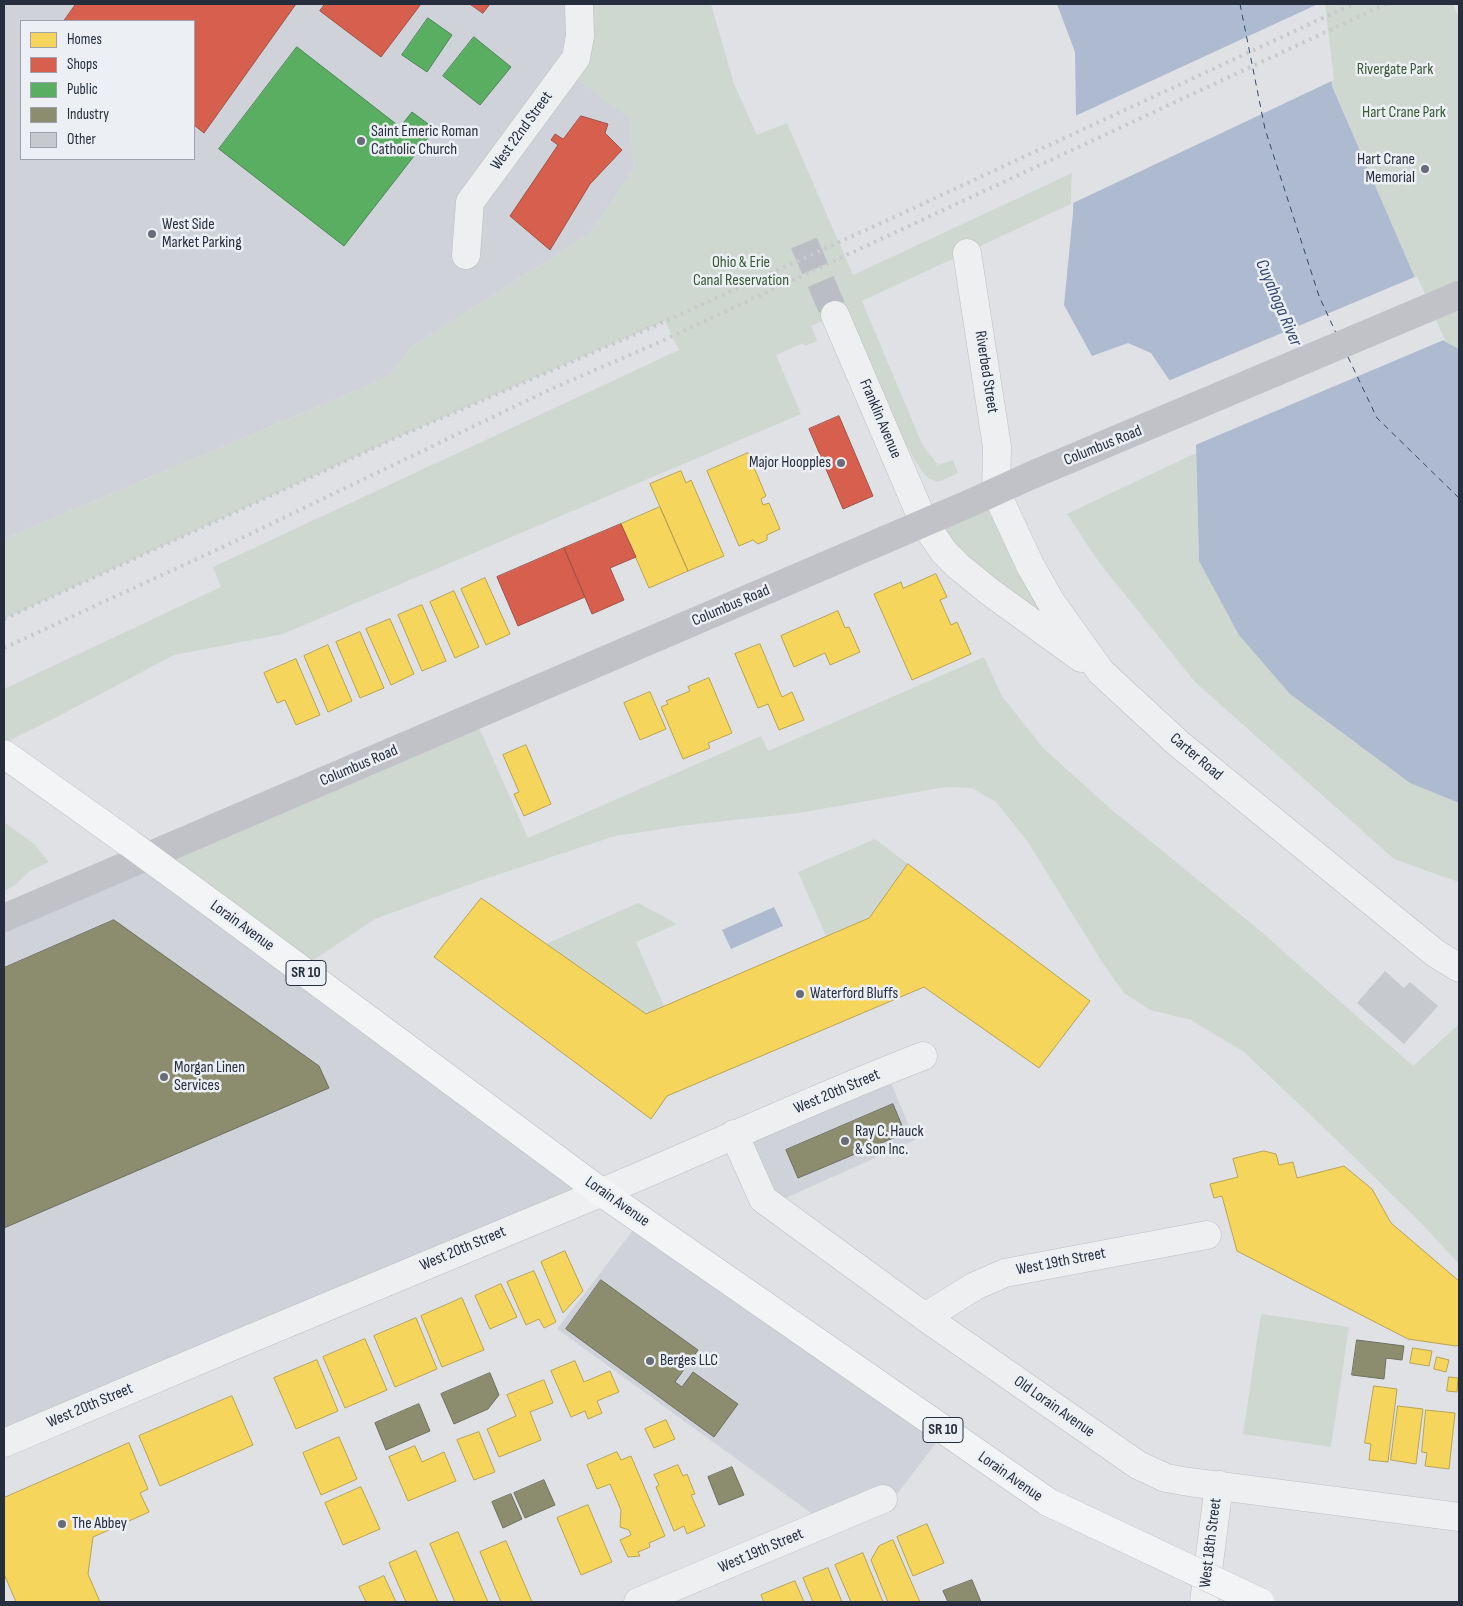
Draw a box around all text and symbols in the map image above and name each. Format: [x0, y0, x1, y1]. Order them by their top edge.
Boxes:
legend [20, 20, 195, 160]
text: Homes [67, 30, 102, 49]
text: Shops [67, 55, 98, 74]
park label: Rivergate Park [1357, 60, 1433, 80]
text: Public [67, 80, 98, 99]
street label: West 22nd Street [487, 88, 557, 174]
park label: Hart Crane Park [1362, 103, 1446, 123]
text: Industry [67, 105, 109, 124]
place label: Saint Emeric Roman Catholic Church [371, 122, 478, 160]
text: Other [67, 130, 96, 149]
marker: Saint Emeric Roman Catholic Church [355, 135, 367, 147]
place label: Hart Crane Memorial [1357, 150, 1415, 188]
marker: Hart Crane Memorial [1419, 163, 1431, 175]
place label: West Side Market Parking [162, 215, 242, 253]
marker: West Side Market Parking [146, 228, 158, 240]
park label: Ohio & Erie Canal Reservation [693, 253, 789, 291]
water label: Cuyahoga River [1250, 256, 1306, 350]
street label: Riverbed Street [970, 329, 1002, 415]
street label: Franklin Avenue [855, 376, 905, 462]
street label: Columbus Road [1061, 422, 1145, 470]
place label: Major Hoopples [749, 453, 831, 473]
marker: Major Hoopples [835, 457, 847, 469]
street label: Columbus Road [689, 581, 773, 631]
street label: Carter Road [1166, 729, 1226, 785]
street label: Columbus Road [317, 741, 401, 791]
street label: Lorain Avenue [206, 896, 278, 956]
road number: SR 10 [286, 960, 326, 986]
place label: Waterford Bluffs [810, 984, 898, 1004]
marker: Waterford Bluffs [794, 988, 806, 1000]
place label: Morgan Linen Services [174, 1058, 245, 1096]
street label: West 20th Street [791, 1065, 883, 1119]
marker: Morgan Linen Services [158, 1071, 170, 1083]
place label: Ray C. Hauck & Son Inc. [855, 1122, 924, 1160]
marker: Ray C. Hauck & Son Inc. [839, 1135, 851, 1147]
street label: Lorain Avenue [581, 1173, 653, 1231]
street label: West 20th Street [417, 1222, 509, 1276]
street label: West 19th Street [1015, 1244, 1107, 1280]
place label: Berges LLC [660, 1351, 718, 1371]
marker: Berges LLC [644, 1355, 656, 1367]
street label: Old Lorain Avenue [1010, 1372, 1098, 1442]
street label: West 20th Street [44, 1379, 136, 1433]
road number: SR 10 [923, 1418, 963, 1442]
street label: Lorain Avenue [974, 1448, 1046, 1506]
street label: West 18th Street [1196, 1497, 1226, 1589]
place label: The Abbey [72, 1514, 127, 1534]
marker: The Abbey [56, 1518, 68, 1530]
street label: West 19th Street [716, 1524, 806, 1578]

